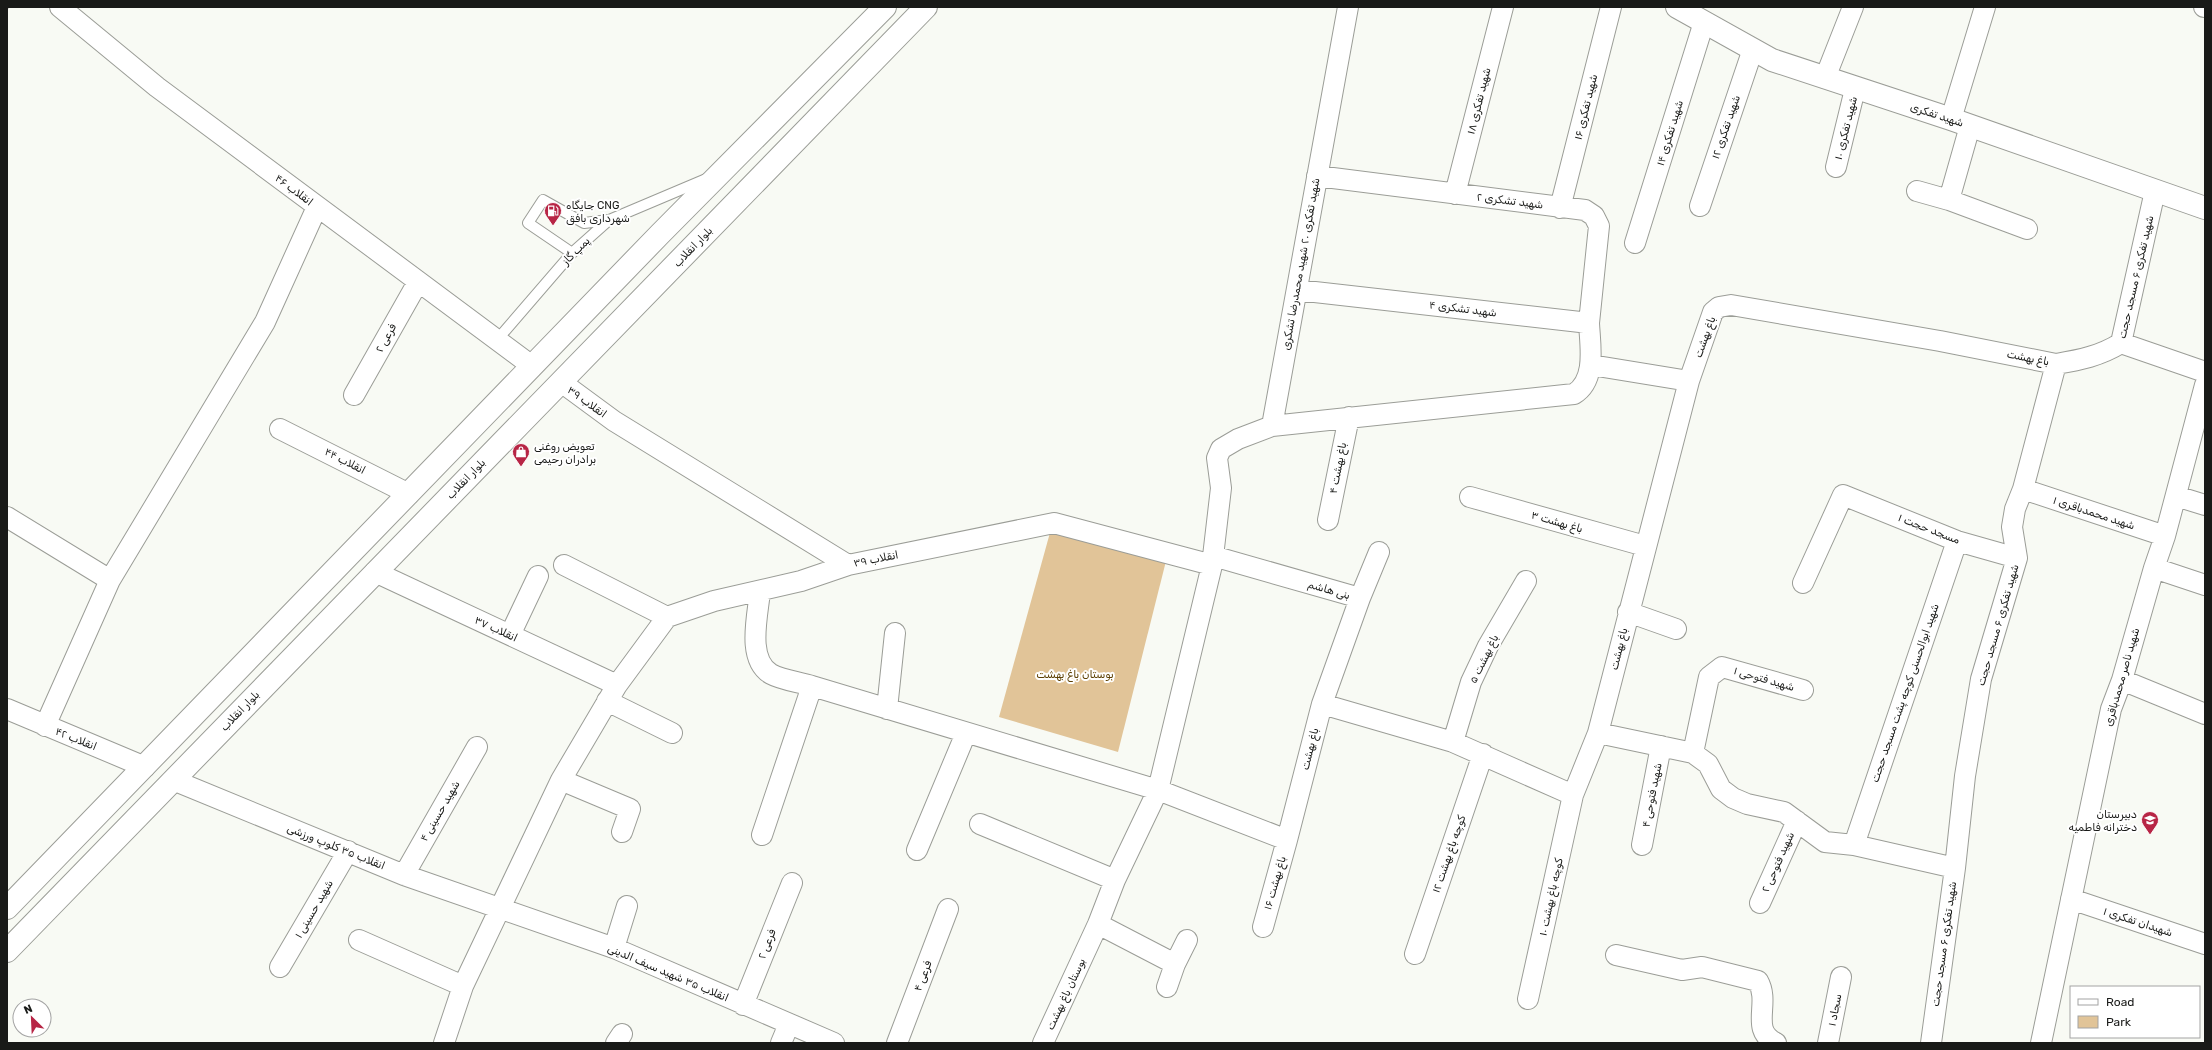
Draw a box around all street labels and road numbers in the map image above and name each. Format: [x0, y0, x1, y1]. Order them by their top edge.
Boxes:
street label: شهید تفکری ۱۸ [1464, 66, 1494, 136]
street label: شهید تفکری ۱۶ [1572, 73, 1600, 141]
street label: شهید تفکری ۱۲ [1709, 93, 1743, 161]
street label: شهید تفکری ۱۰ [1832, 95, 1860, 161]
street label: شهید تفکری ۱۴ [1654, 99, 1686, 167]
street label: شهید تفکری [1909, 100, 1965, 130]
street label: انقلاب ۴۶ [272, 172, 316, 208]
street label: شهید تفکری ۲۰ شهید محمدرضا تشکری [1279, 177, 1323, 351]
street label: شهید تشکری ۲ [1476, 190, 1544, 212]
street label: شهید تفکری ۶ مسجد حجت [2115, 214, 2157, 340]
street label: بلوار انقلاب [671, 224, 716, 270]
street label: پمپ گاز [559, 234, 593, 269]
street label: شهید تشکری ۴ [1428, 298, 1498, 320]
street label: باغ بهشت [1692, 314, 1720, 360]
street label: فرعی ۲ [373, 321, 399, 355]
street label: باغ بهشت [2005, 348, 2050, 370]
street label: انقلاب ۳۹ [565, 383, 609, 421]
street label: باغ بهشت ۴ [1327, 441, 1351, 495]
street label: انقلاب ۴۴ [322, 445, 368, 477]
street label: بلوار انقلاب [444, 456, 489, 502]
street label: شهید محمدباقری ۱ [2051, 494, 2137, 532]
street label: باغ بهشت ۳ [1529, 508, 1584, 537]
street label: مسجد حجت ۱ [1896, 511, 1962, 547]
street label: انقلاب ۳۹ [852, 548, 900, 570]
street label: شهید تفکری ۶ مسجد حجت [1974, 563, 2022, 687]
street label: بنی هاشم [1306, 578, 1352, 603]
street label: شهید ابوالحسنی کوچه پشت مسجد حجت [1868, 602, 1943, 784]
street label: انقلاب ۳۷ [472, 613, 520, 645]
street label: باغ بهشت [1607, 626, 1632, 672]
street label: شهید ناصر محمدباقری [2102, 626, 2142, 728]
street label: باغ بهشت ۵ [1467, 632, 1503, 686]
street label: شهید فتوحی ۱ [1732, 664, 1796, 695]
street label: بلوار انقلاب [218, 688, 263, 734]
street label: انقلاب ۴۲ [53, 725, 99, 753]
street label: باغ بهشت [1298, 726, 1323, 772]
street label: شهید فتوحی ۴ [1639, 762, 1666, 829]
street label: شهید حسینی ۴ [417, 778, 463, 844]
street label: کوچه باغ بهشت ۱۲ [1430, 813, 1470, 895]
street label: انقلاب ۳۵ کلوپ ورزشی [285, 821, 387, 874]
street label: شهید فتوحی ۲ [1759, 830, 1798, 895]
street label: باغ بهشت ۱۶ [1261, 855, 1291, 912]
street label: کوچه باغ بهشت ۱۰ [1536, 857, 1568, 938]
street label: شهید حسینی ۱ [292, 878, 336, 940]
street label: شهید تفکری ۶ مسجد حجت [1929, 881, 1959, 1007]
street label: شهیدان تفکری ۱ [2102, 905, 2174, 939]
street label: فرعی ۲ [755, 927, 779, 961]
street label: انقلاب ۳۵ شهید سیف الدینی [606, 942, 730, 1004]
street label: بوستان باغ بهشت [1044, 956, 1090, 1033]
street label: فرعی ۴ [911, 959, 935, 993]
street label: سجاد ۱ [1826, 993, 1844, 1027]

